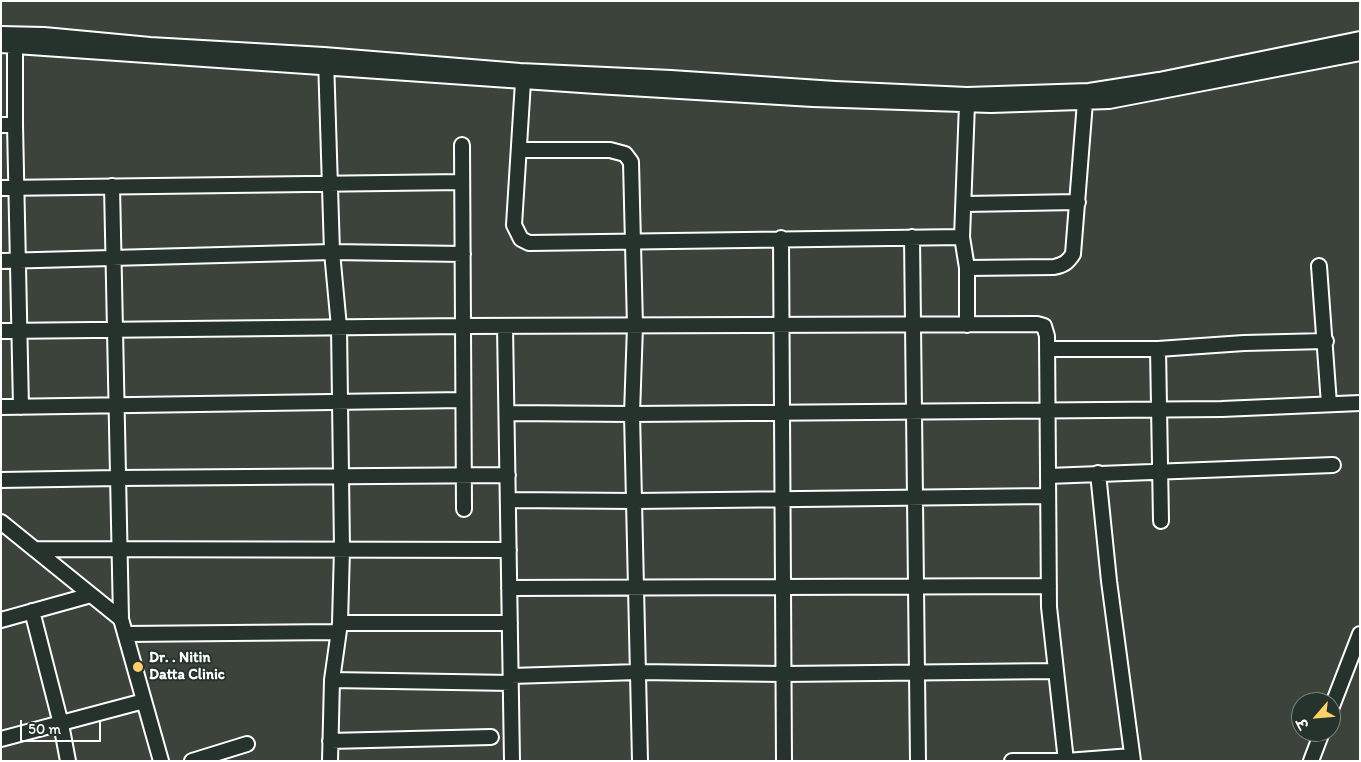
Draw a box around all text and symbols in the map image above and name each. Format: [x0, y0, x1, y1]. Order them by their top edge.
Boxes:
place label: Dr. . Nitin Datta Clinic [149, 649, 225, 684]
marker: Dr. . Nitin Datta Clinic [131, 660, 145, 674]
north arrow [1291, 692, 1341, 742]
scale bar [22, 710, 104, 742]
text: उ [1293, 716, 1313, 732]
text: 50 m [28, 720, 61, 738]

